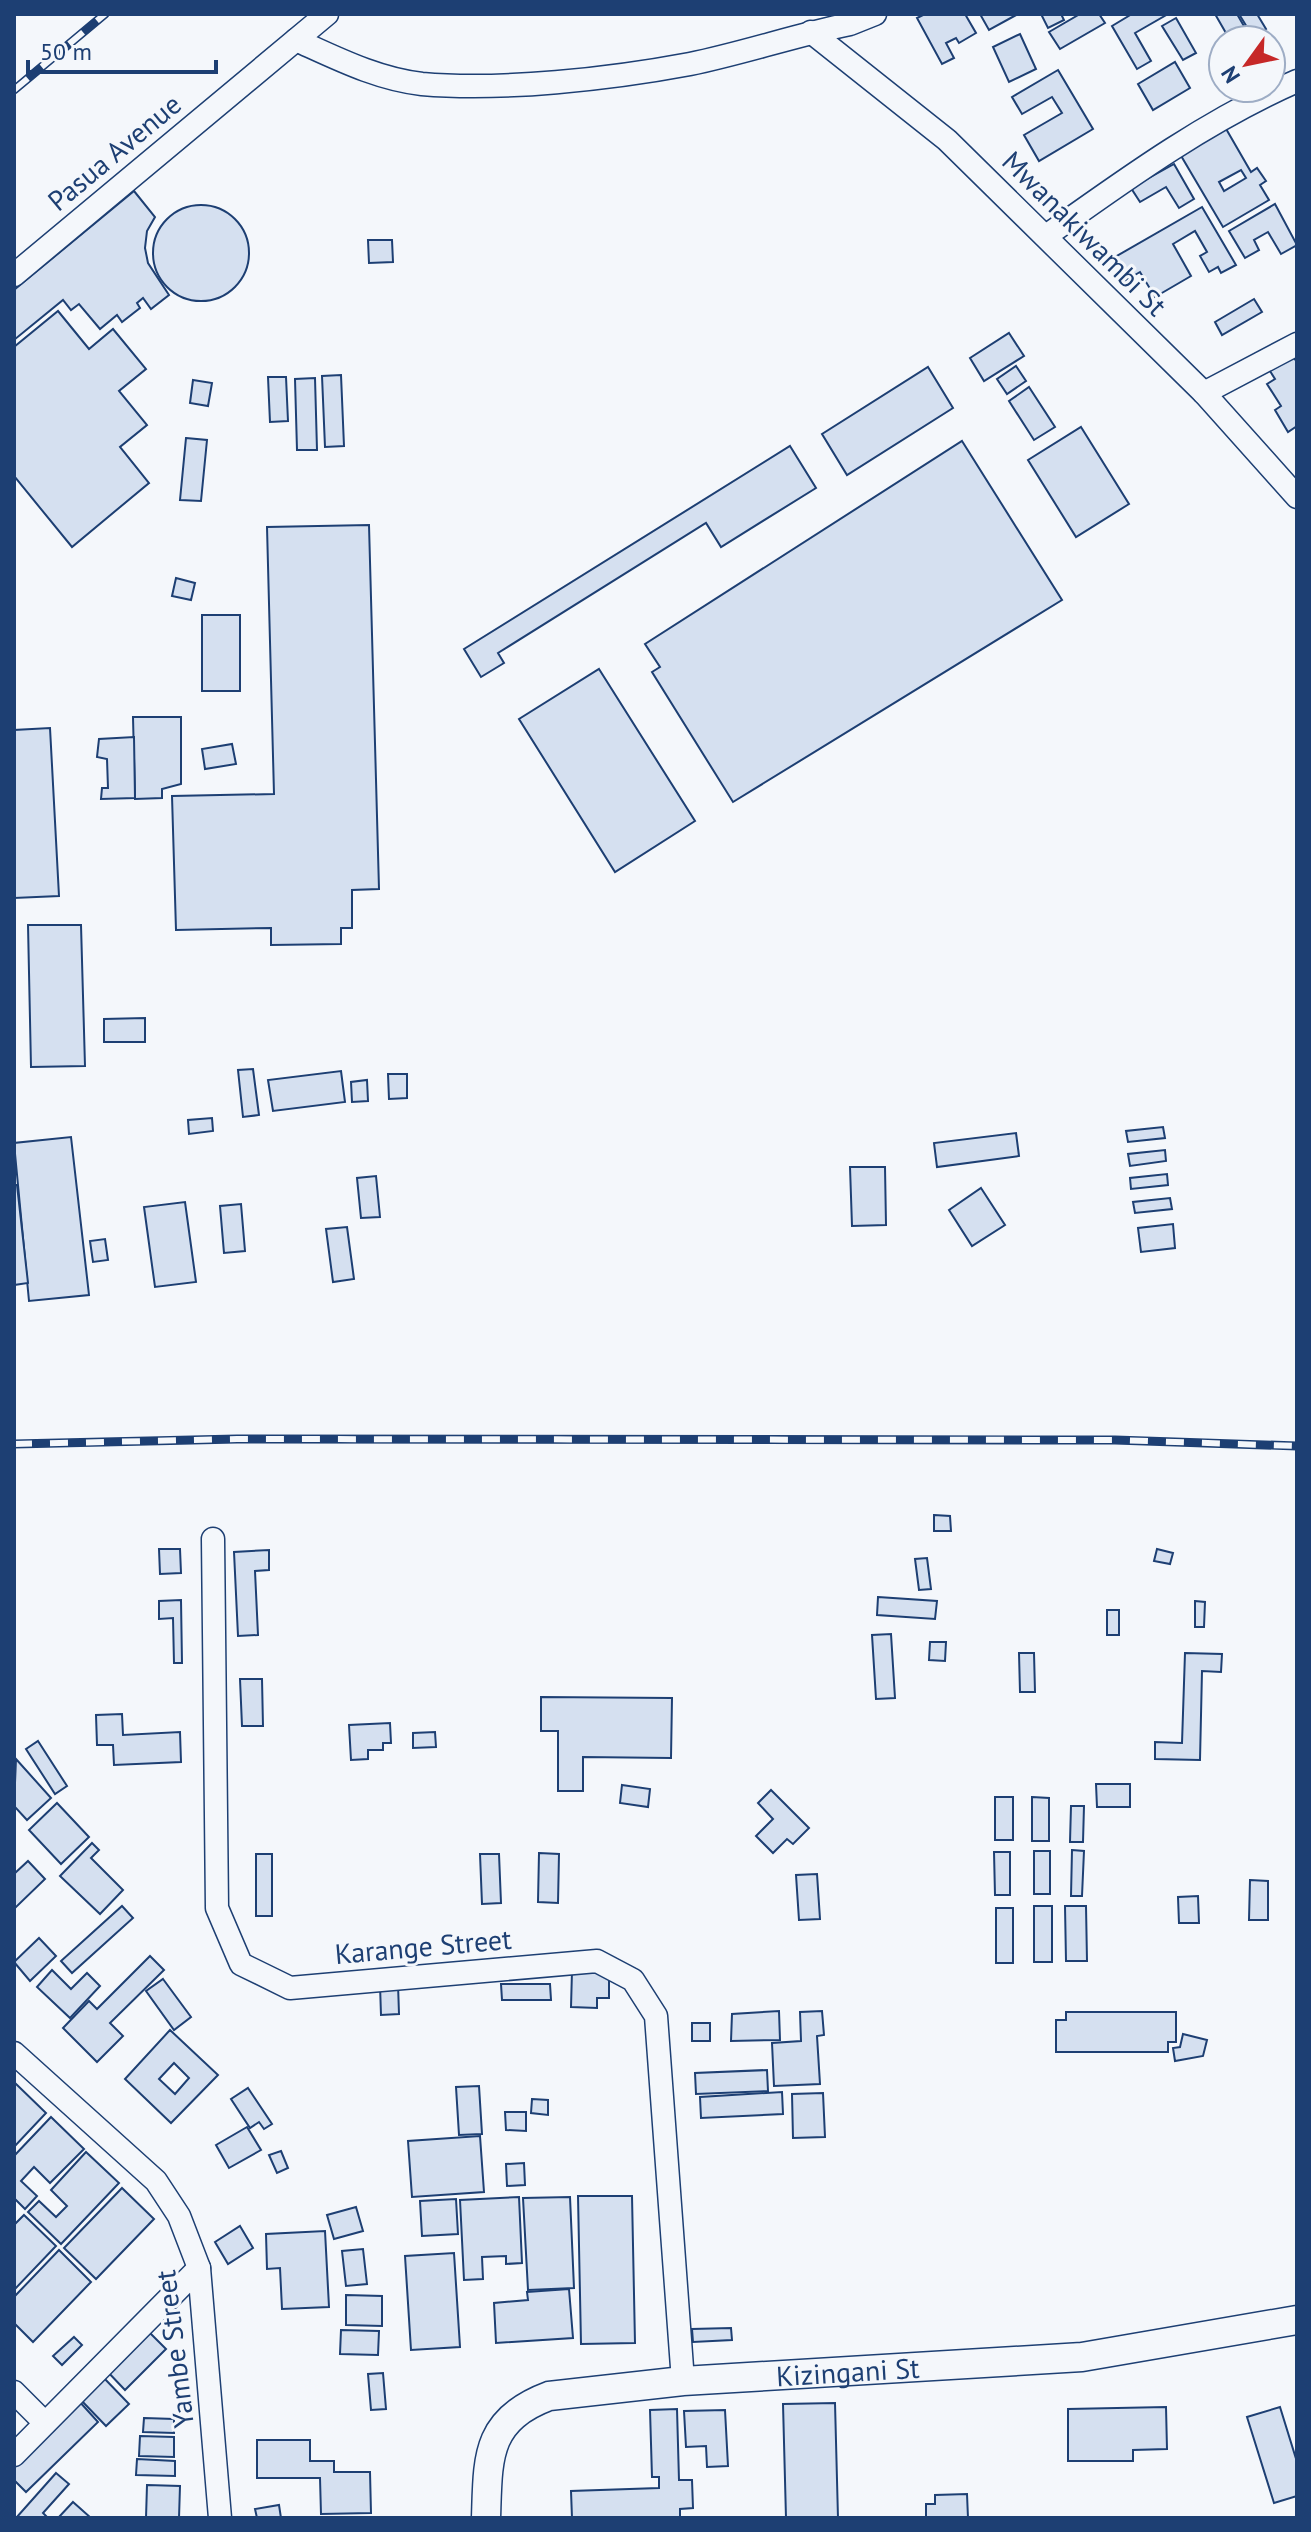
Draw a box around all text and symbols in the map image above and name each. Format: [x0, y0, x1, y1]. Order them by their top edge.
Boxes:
scale bar [28, 24, 216, 74]
north arrow [1207, 24, 1287, 104]
text: 50 m [40, 36, 92, 67]
text: N [1215, 61, 1246, 89]
street label: Pasua Avenue [40, 85, 188, 219]
street label: Mwanakiwambi St [995, 143, 1176, 324]
street label: Karange Street [333, 1920, 513, 1972]
street label: Yambe Street [146, 2268, 202, 2430]
street label: Kizingani St [775, 2348, 921, 2394]

